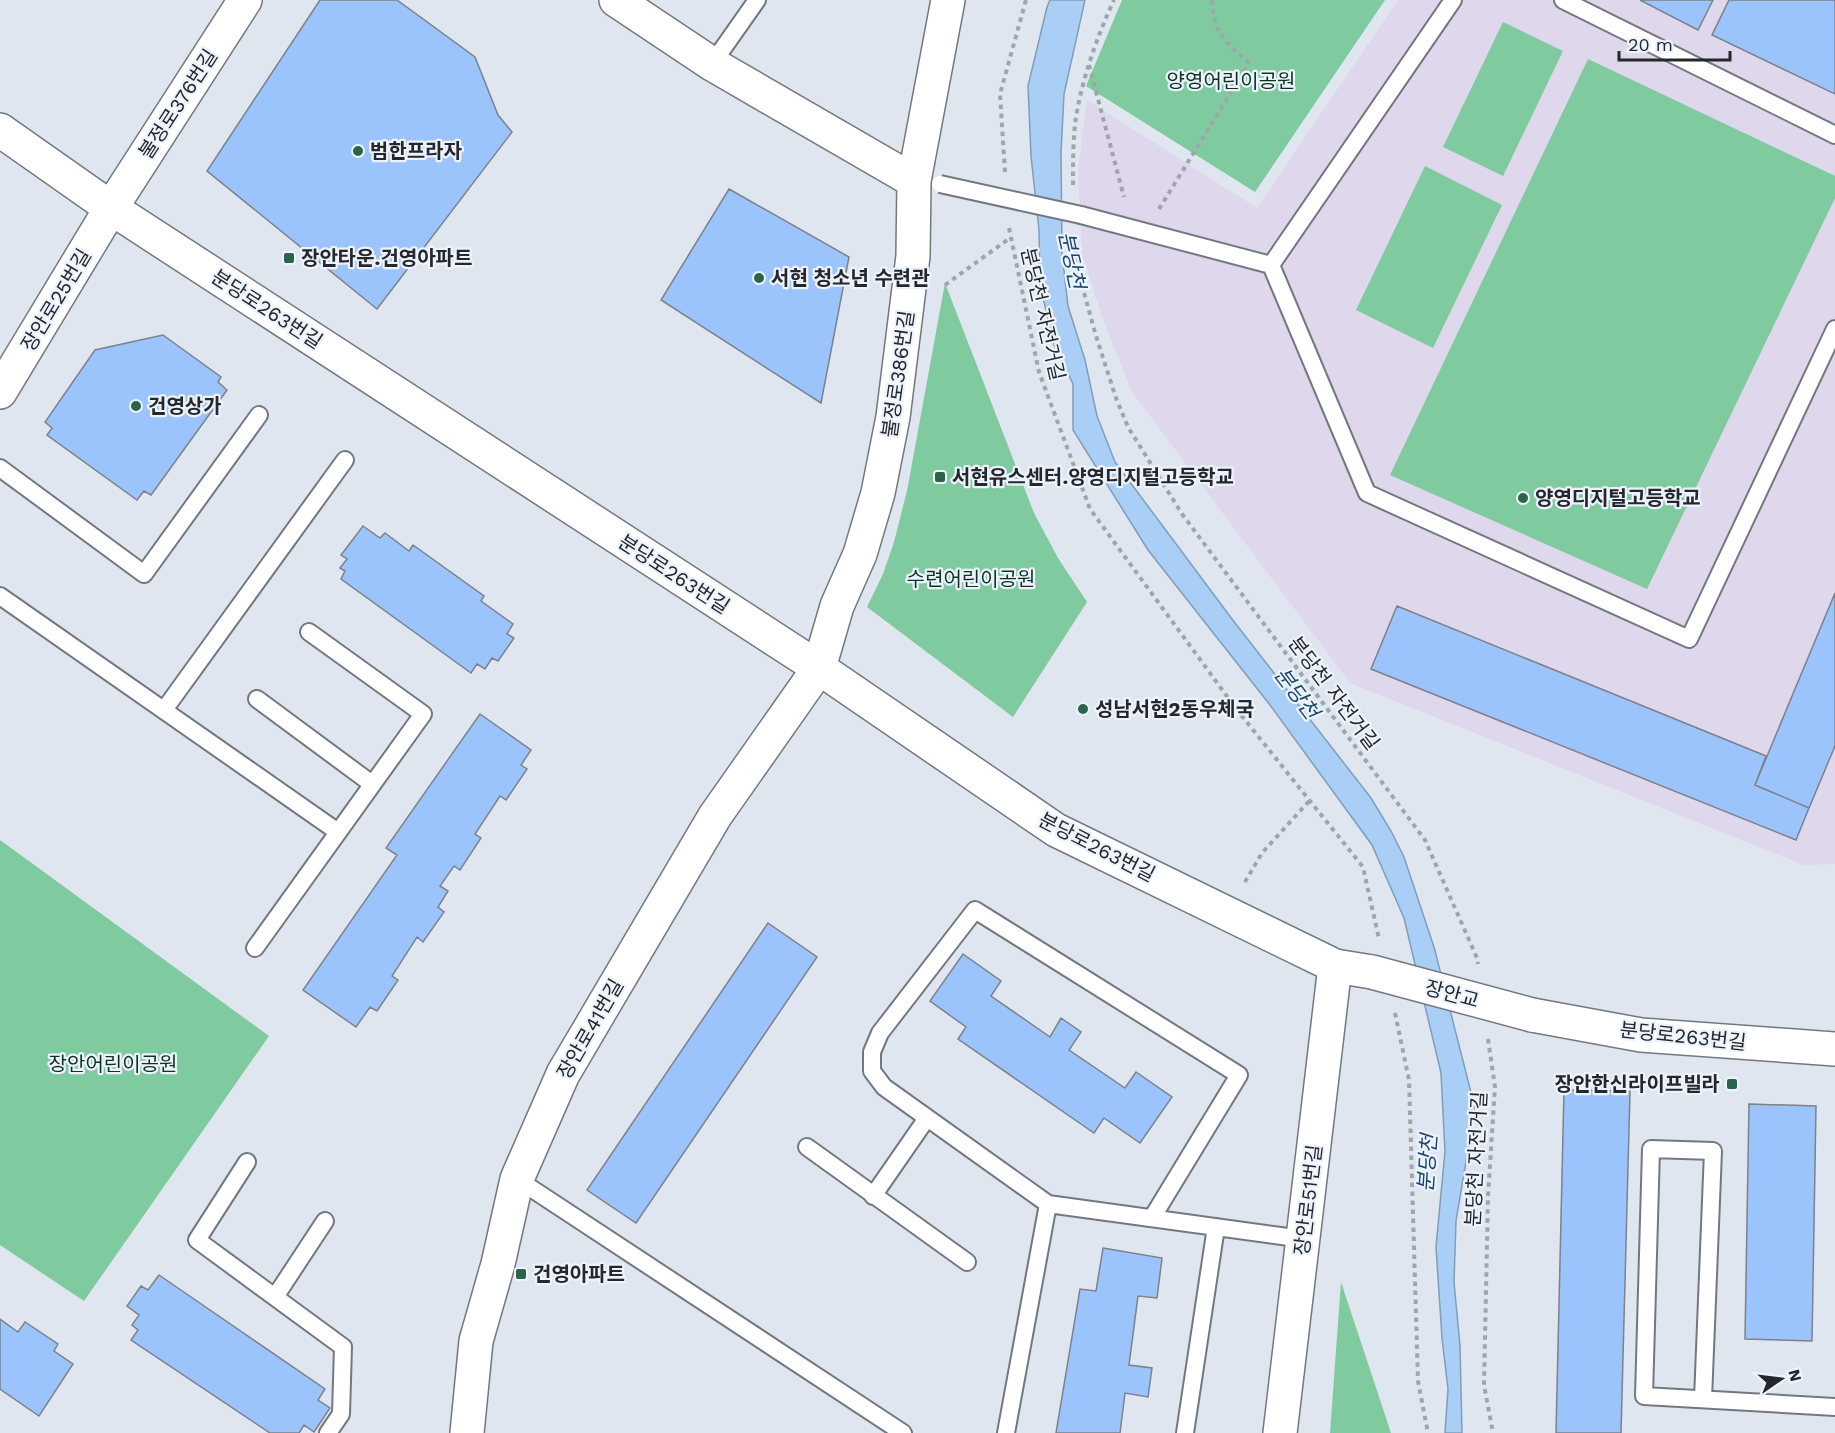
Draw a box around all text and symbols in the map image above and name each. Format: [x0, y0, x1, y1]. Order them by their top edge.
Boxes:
scale bar [1619, 24, 1730, 62]
text: 20 m [1628, 34, 1673, 55]
street label: 불정로376번길 [134, 45, 222, 163]
park label: 양영어린이공원 [1167, 69, 1295, 93]
place label: 범한프라자 [370, 139, 463, 163]
marker: 범한프라자 [351, 144, 365, 158]
water label: 분당천 [1054, 229, 1091, 294]
street label: 장안로25번길 [16, 244, 96, 356]
street label: 분당천 자전거길 [1016, 245, 1070, 383]
place label: 장안타운.건영아파트 [301, 246, 472, 270]
marker: 장안타운.건영아파트 [282, 251, 296, 265]
street label: 분당로263번길 [207, 264, 327, 354]
place label: 서현 청소년 수련관 [771, 266, 930, 290]
marker: 서현 청소년 수련관 [752, 271, 766, 285]
street label: 불정로386번길 [877, 309, 919, 439]
place label: 건영상가 [148, 394, 222, 418]
marker: 건영상가 [129, 399, 143, 413]
place label: 서현유스센터.양영디지털고등학교 [952, 465, 1234, 489]
marker: 서현유스센터.양영디지털고등학교 [933, 470, 947, 484]
place label: 양영디지털고등학교 [1535, 486, 1701, 510]
marker: 양영디지털고등학교 [1516, 491, 1530, 505]
street label: 분당로263번길 [614, 529, 734, 619]
park label: 수련어린이공원 [907, 567, 1035, 591]
street label: 분당천 자전거길 [1284, 632, 1384, 754]
water label: 분당천 [1270, 662, 1326, 726]
place label: 성남서현2동우체국 [1095, 697, 1254, 721]
marker: 성남서현2동우체국 [1076, 702, 1090, 716]
street label: 분당로263번길 [1035, 807, 1159, 887]
street label: 장안로41번길 [552, 975, 628, 1083]
street label: 장안교 [1422, 975, 1482, 1013]
street label: 분당로263번길 [1618, 1017, 1748, 1055]
park label: 장안어린이공원 [49, 1052, 177, 1076]
place label: 장안한신라이프빌라 [1554, 1072, 1720, 1096]
marker: 장안한신라이프빌라 [1725, 1077, 1739, 1091]
street label: 분당천 자전거길 [1460, 1091, 1492, 1227]
water label: 분당천 [1413, 1131, 1442, 1193]
street label: 장안로51번길 [1289, 1143, 1327, 1257]
place label: 건영아파트 [533, 1262, 625, 1286]
marker: 건영아파트 [514, 1267, 528, 1281]
north arrow [1751, 1349, 1811, 1409]
text: N [1784, 1367, 1806, 1384]

